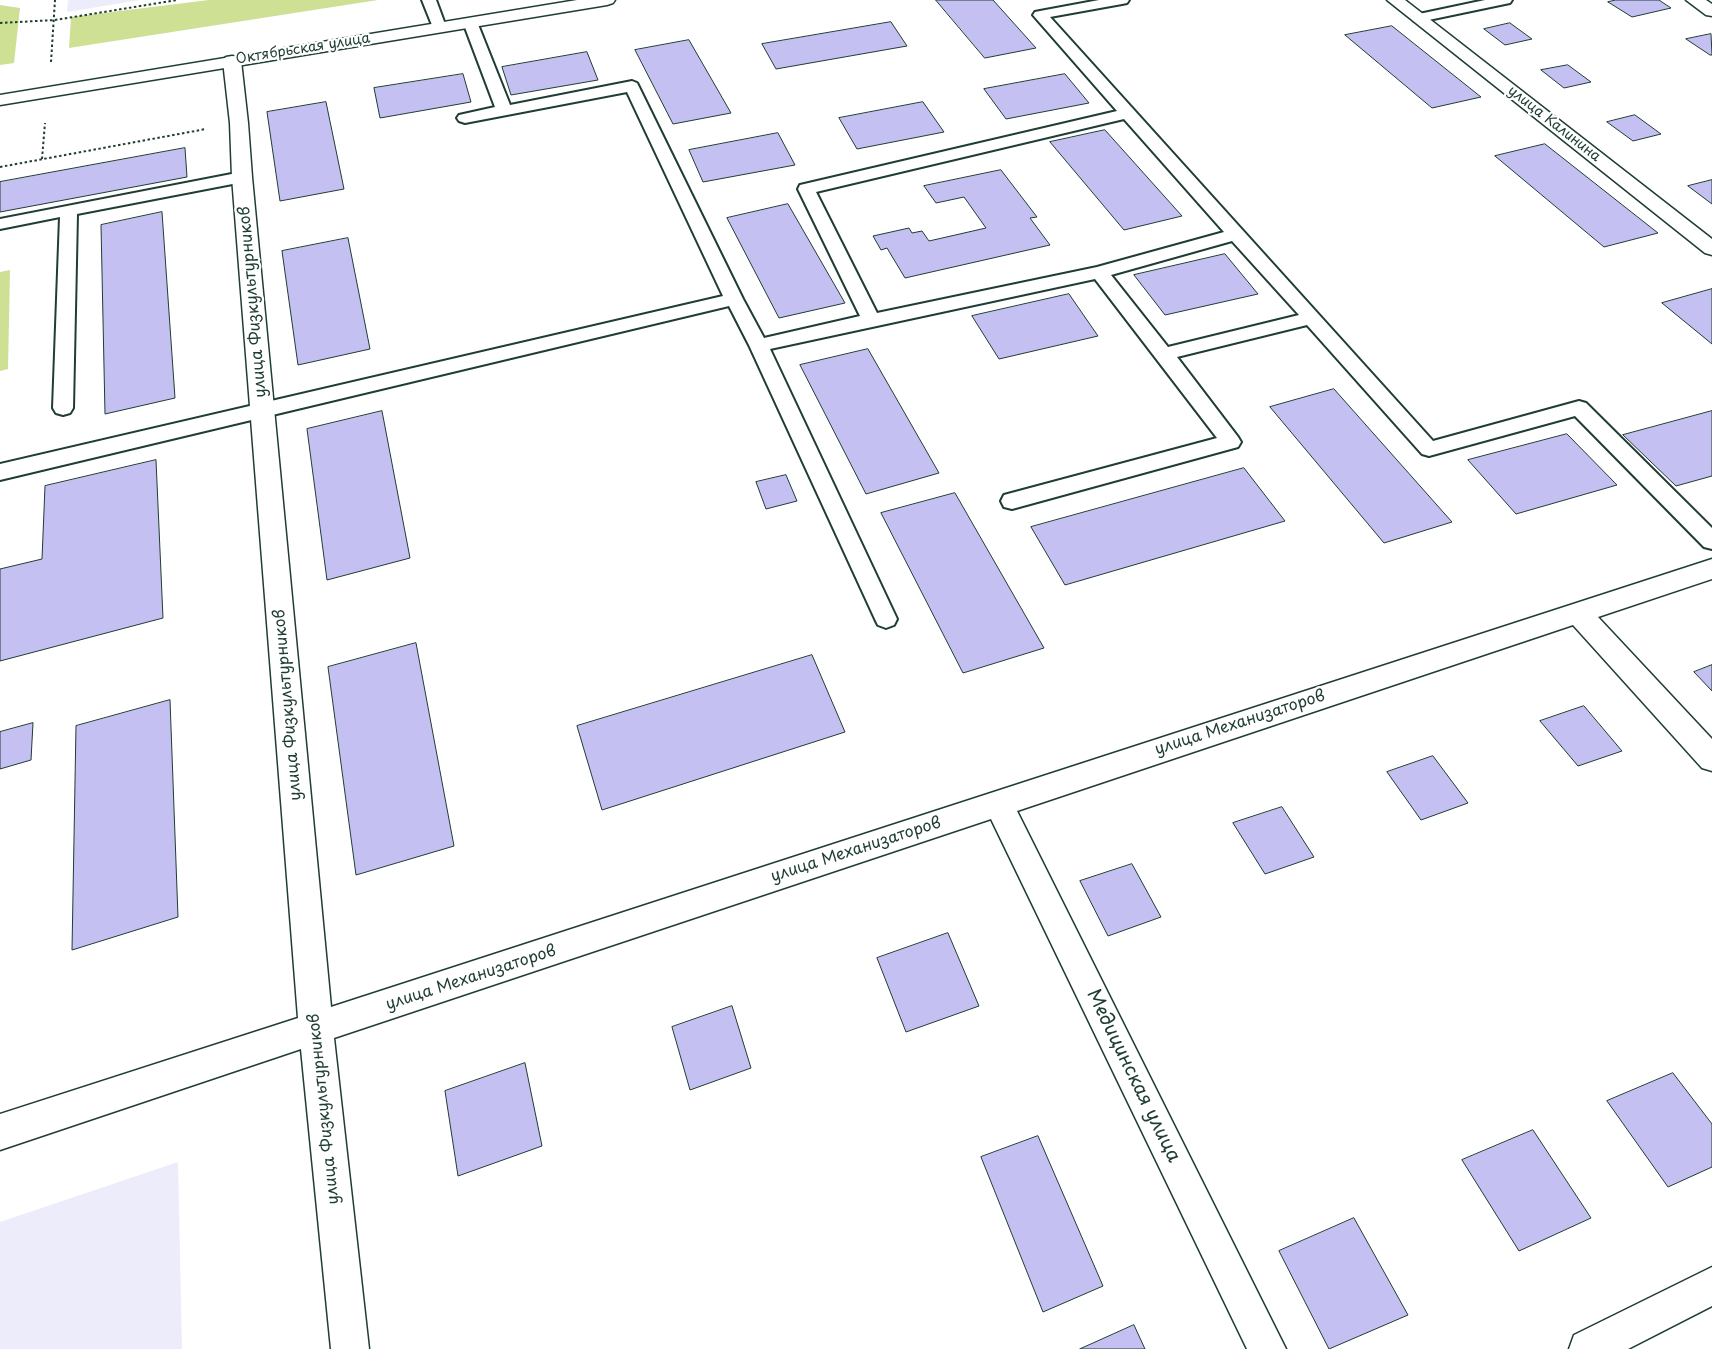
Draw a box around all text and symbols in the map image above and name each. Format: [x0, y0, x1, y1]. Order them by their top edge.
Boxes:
street label: Октябрьская улица [235, 30, 371, 68]
street label: улица Калинина [1504, 82, 1604, 166]
street label: улица Физкультурников [235, 205, 271, 399]
street label: улица Физкультурников [270, 608, 306, 802]
street label: улица Механизаторов [1153, 686, 1327, 760]
street label: улица Механизаторов [769, 813, 943, 887]
street label: улица Механизаторов [384, 941, 558, 1015]
street label: Медицинская улица [1081, 986, 1185, 1166]
street label: улица Физкультурников [304, 1012, 344, 1206]

